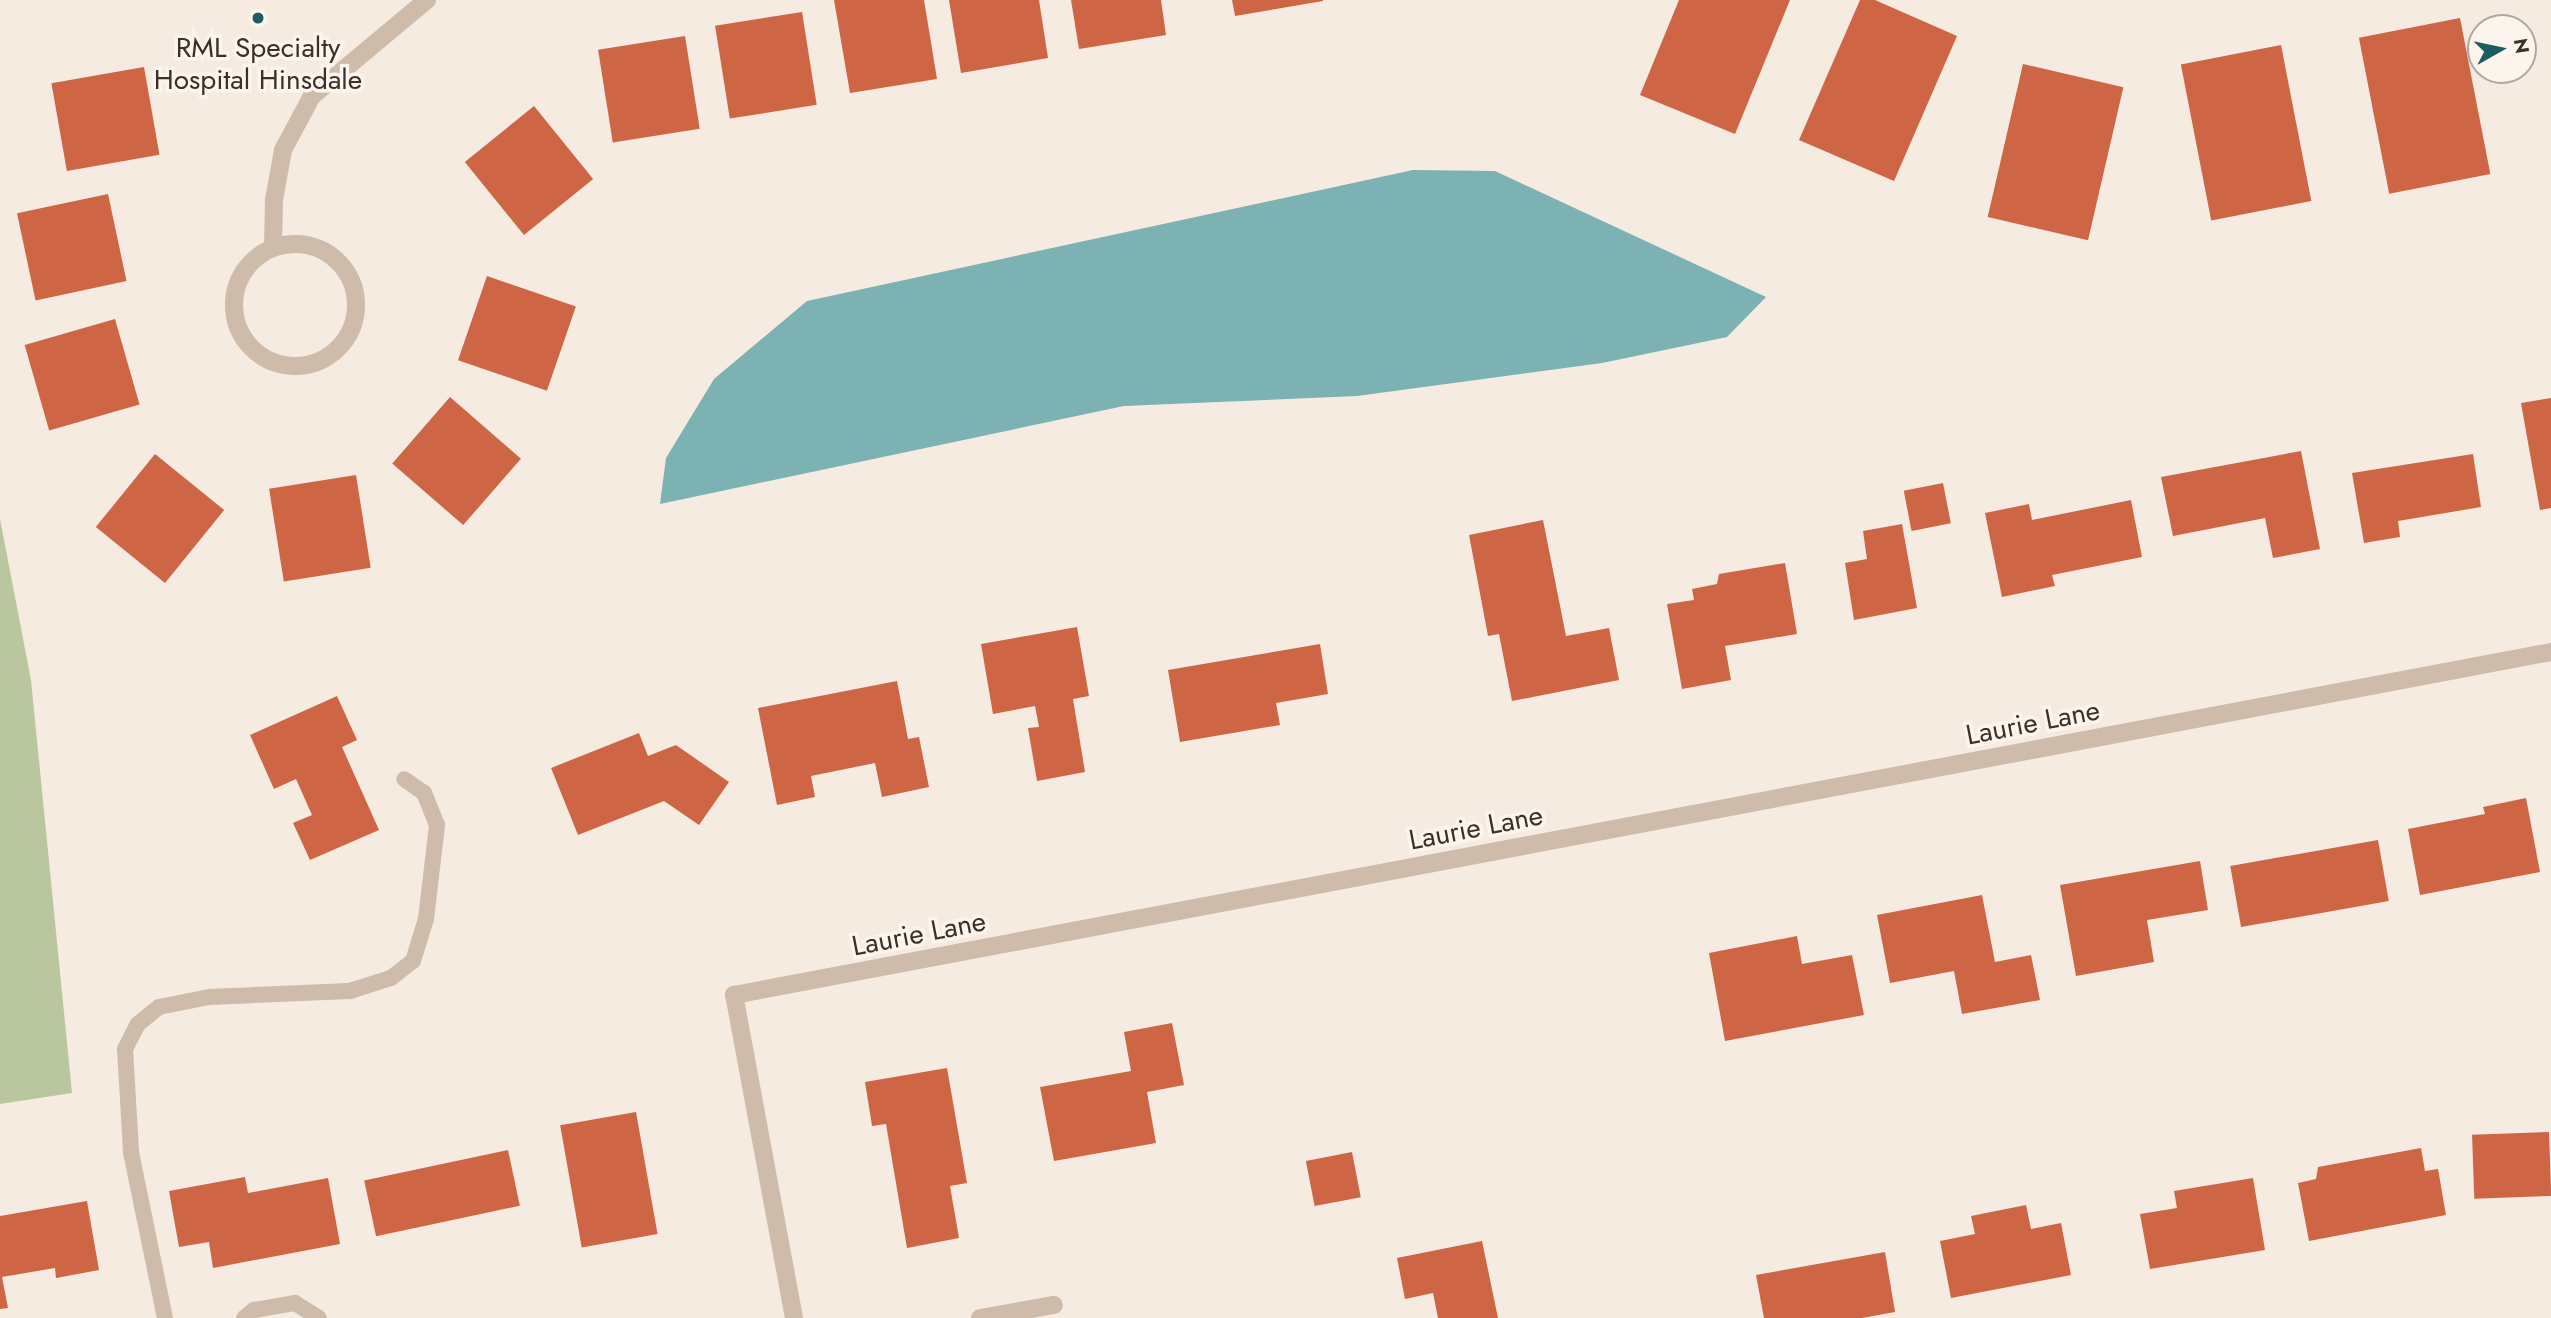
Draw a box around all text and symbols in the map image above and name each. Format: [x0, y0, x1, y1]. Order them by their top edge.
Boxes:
marker: RML Specialty Hospital Hinsdale [248, 8, 268, 28]
north arrow [2467, 14, 2537, 84]
place label: RML Specialty Hospital Hinsdale [154, 31, 362, 97]
text: N [2507, 36, 2536, 56]
street label: Laurie Lane [1963, 694, 2103, 752]
street label: Laurie Lane [1406, 799, 1546, 857]
street label: Laurie Lane [849, 905, 989, 963]

